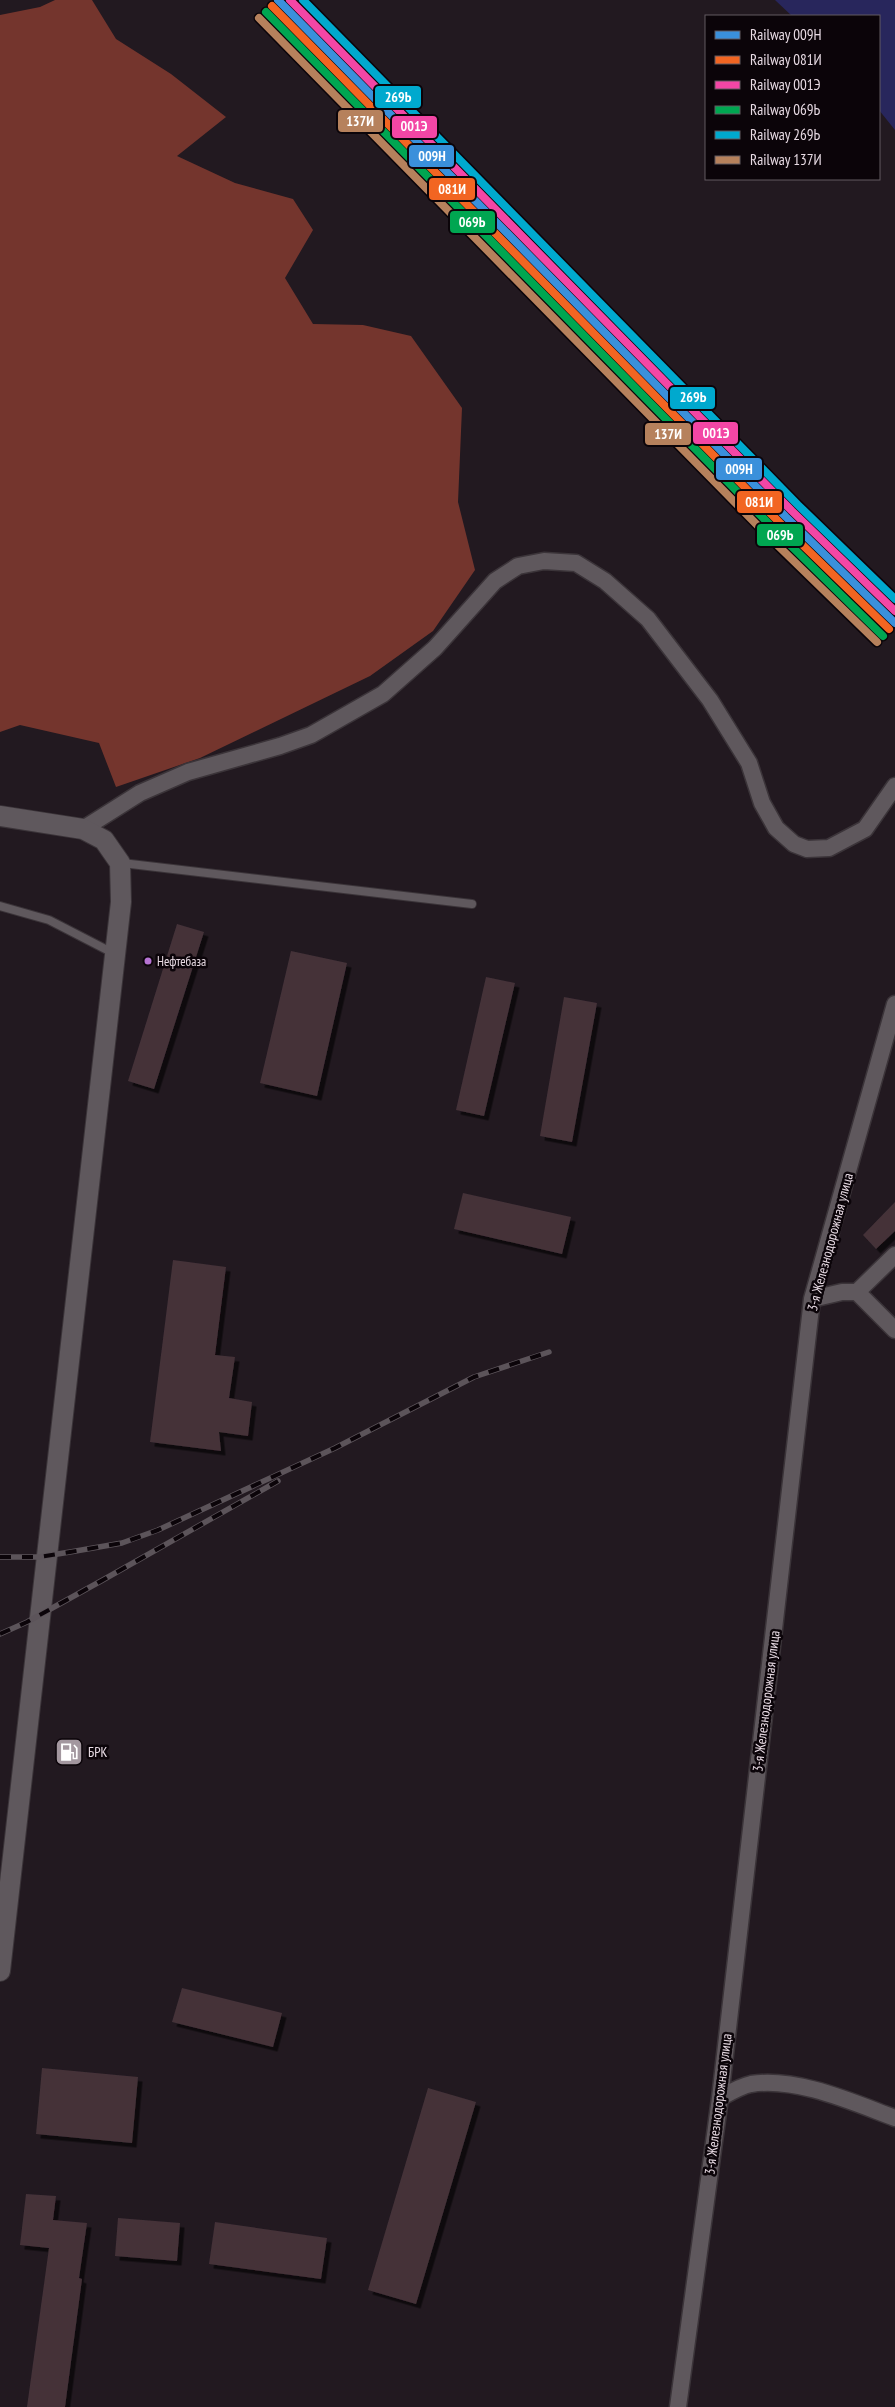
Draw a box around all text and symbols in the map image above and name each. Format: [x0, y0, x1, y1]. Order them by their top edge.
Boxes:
legend [705, 15, 880, 180]
text: Railway 009Н [750, 25, 821, 44]
text: Railway 081И [750, 50, 822, 69]
text: Railway 001Э [750, 75, 820, 94]
line badge: 269Ь [374, 85, 422, 109]
text: 269Ь [385, 88, 412, 106]
text: Railway 069Ь [750, 100, 820, 119]
line badge: 137И [337, 109, 384, 133]
text: 137И [346, 112, 374, 130]
line badge: 001Э [391, 115, 438, 139]
text: 001Э [401, 117, 428, 135]
text: Railway 269Ь [750, 125, 820, 144]
line badge: 009Н [408, 144, 455, 168]
text: 009Н [418, 147, 446, 165]
text: Railway 137И [750, 150, 822, 169]
line badge: 081И [428, 177, 476, 201]
text: 081И [438, 180, 466, 198]
line badge: 069Ь [449, 210, 496, 234]
text: 069Ь [459, 213, 486, 231]
line badge: 269Ь [669, 386, 716, 410]
text: 269Ь [680, 388, 707, 406]
line badge: 001Э [692, 421, 739, 445]
line badge: 137И [644, 422, 692, 446]
text: 001Э [703, 424, 730, 442]
text: 137И [654, 425, 682, 443]
line badge: 009Н [715, 457, 763, 481]
text: 009Н [725, 460, 753, 478]
line badge: 081И [736, 490, 783, 514]
text: 081И [745, 493, 773, 511]
line badge: 069Ь [756, 523, 804, 547]
text: 069Ь [767, 526, 794, 544]
place label: Нефтебаза [157, 953, 206, 970]
marker: Нефтебаза [143, 956, 153, 966]
street label: 3-я Железнодорожная улица [803, 1171, 857, 1313]
street label: 3-я Железнодорожная улица [748, 1629, 784, 1773]
fuel station icon: БРК [54, 1737, 84, 1767]
place label: БРК [88, 1743, 108, 1761]
street label: 3-я Железнодорожная улица [700, 2032, 736, 2176]

